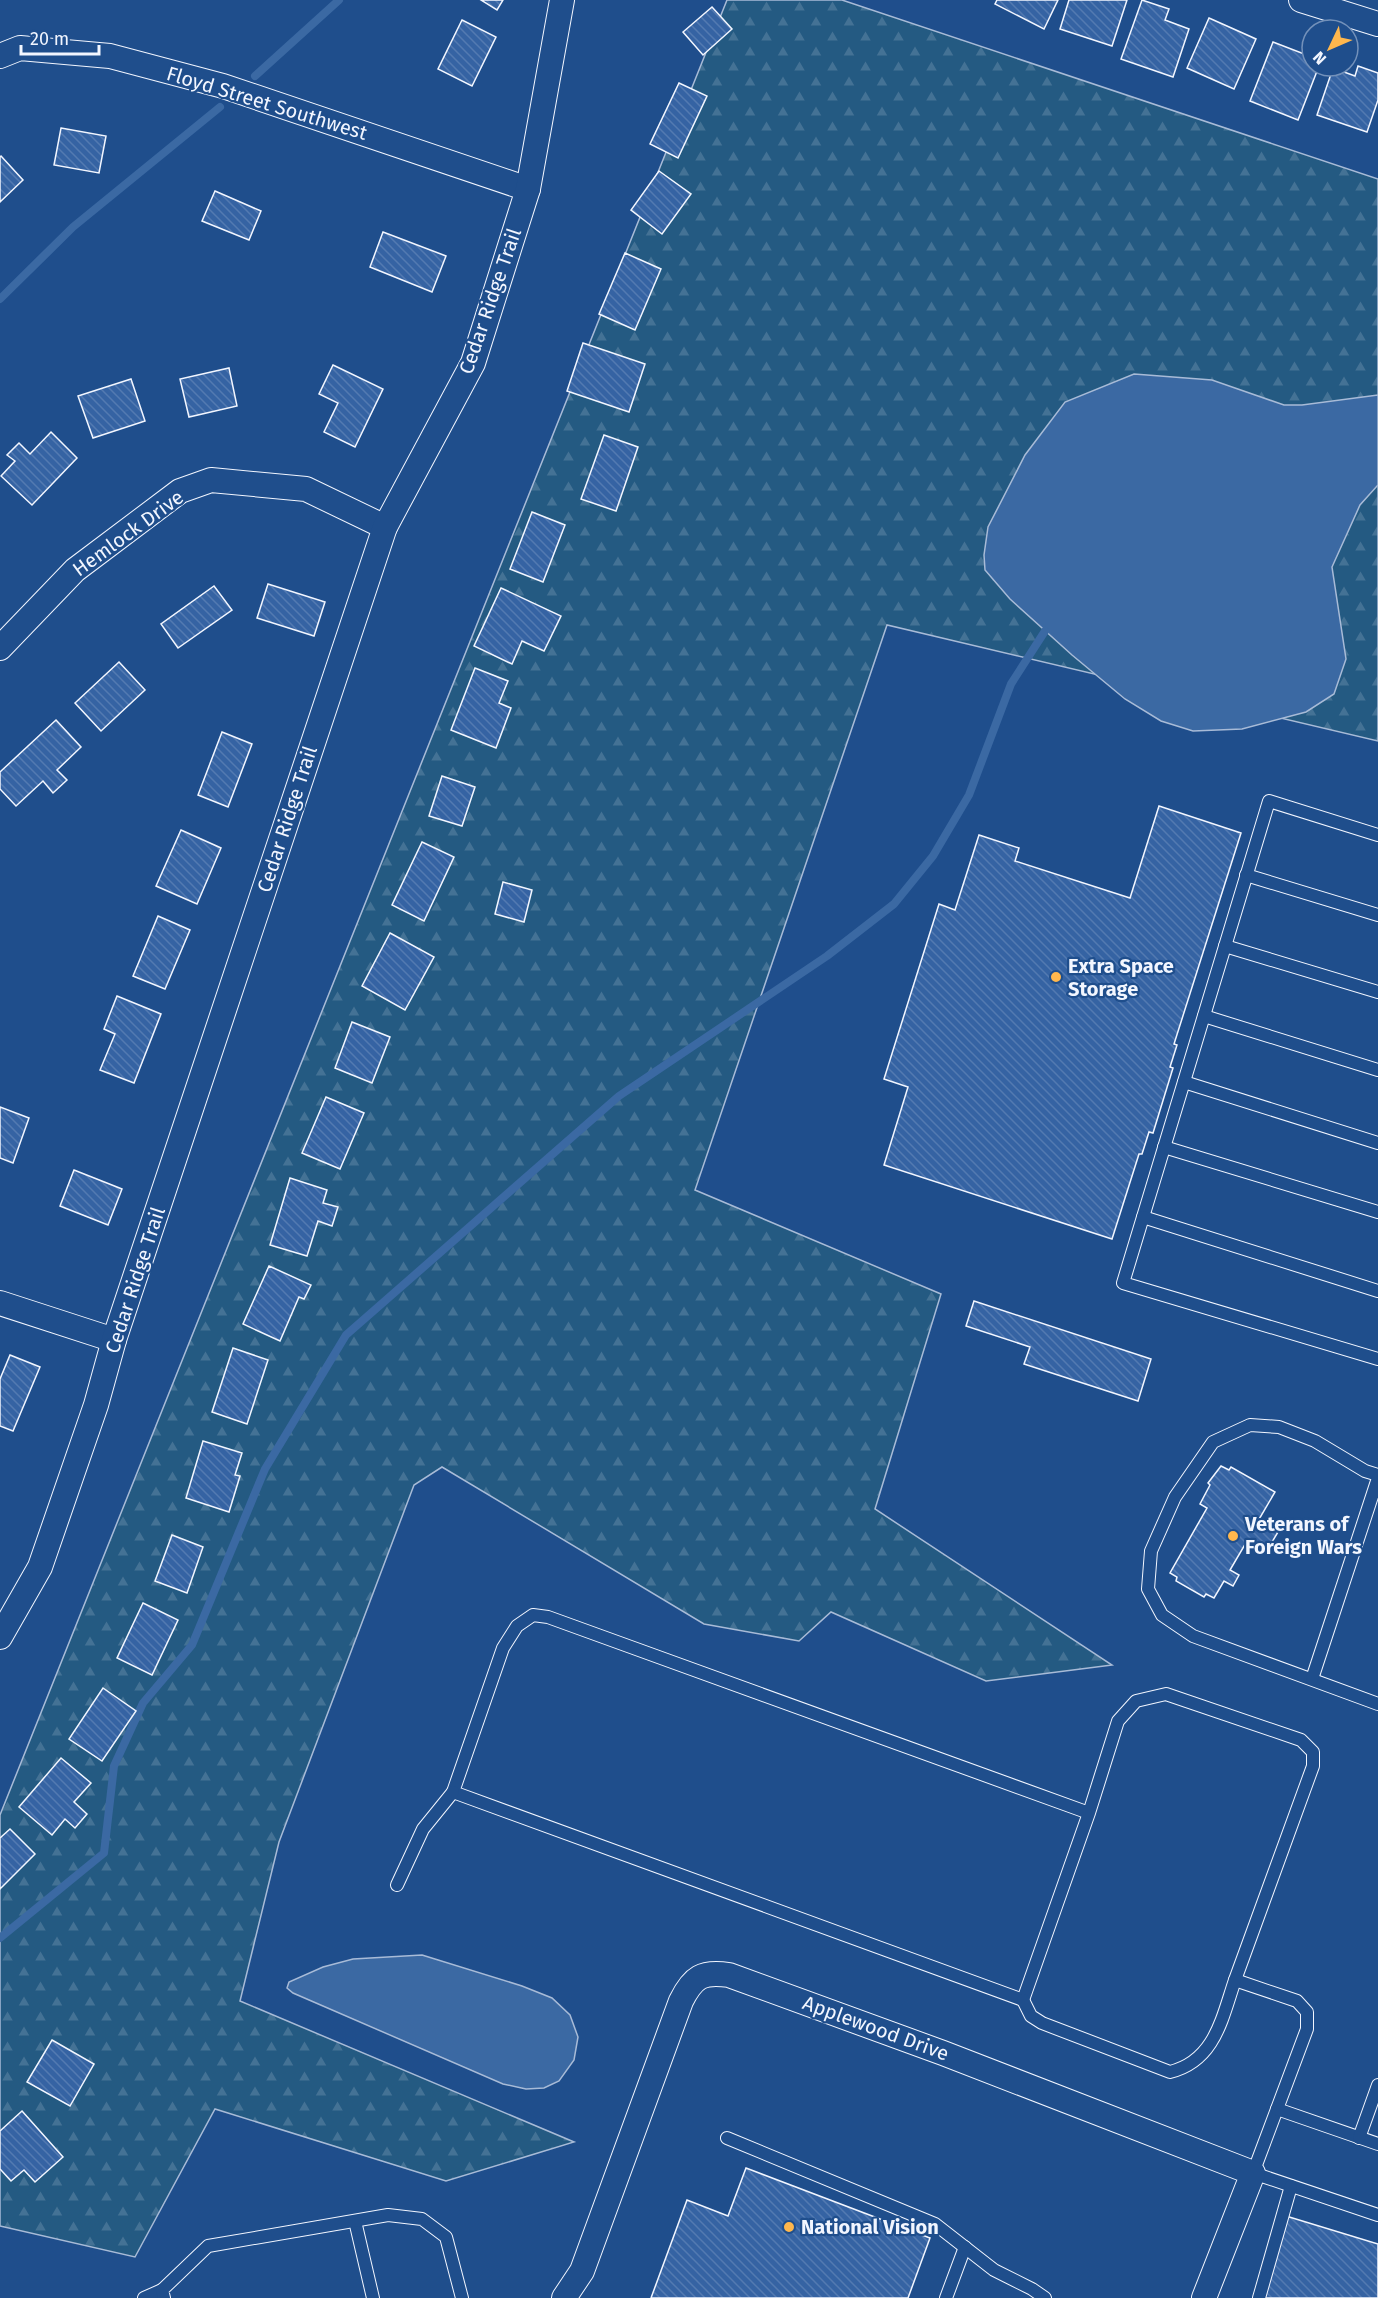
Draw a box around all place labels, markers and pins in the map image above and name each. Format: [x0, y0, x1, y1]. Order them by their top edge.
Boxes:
place label: Extra Space Storage [1068, 954, 1174, 1001]
marker: Extra Space Storage [1049, 970, 1063, 984]
place label: Veterans of Foreign Wars [1244, 1512, 1362, 1559]
marker: Veterans of Foreign Wars [1226, 1529, 1240, 1543]
place label: National Vision [801, 2215, 939, 2239]
marker: National Vision [782, 2220, 796, 2234]

